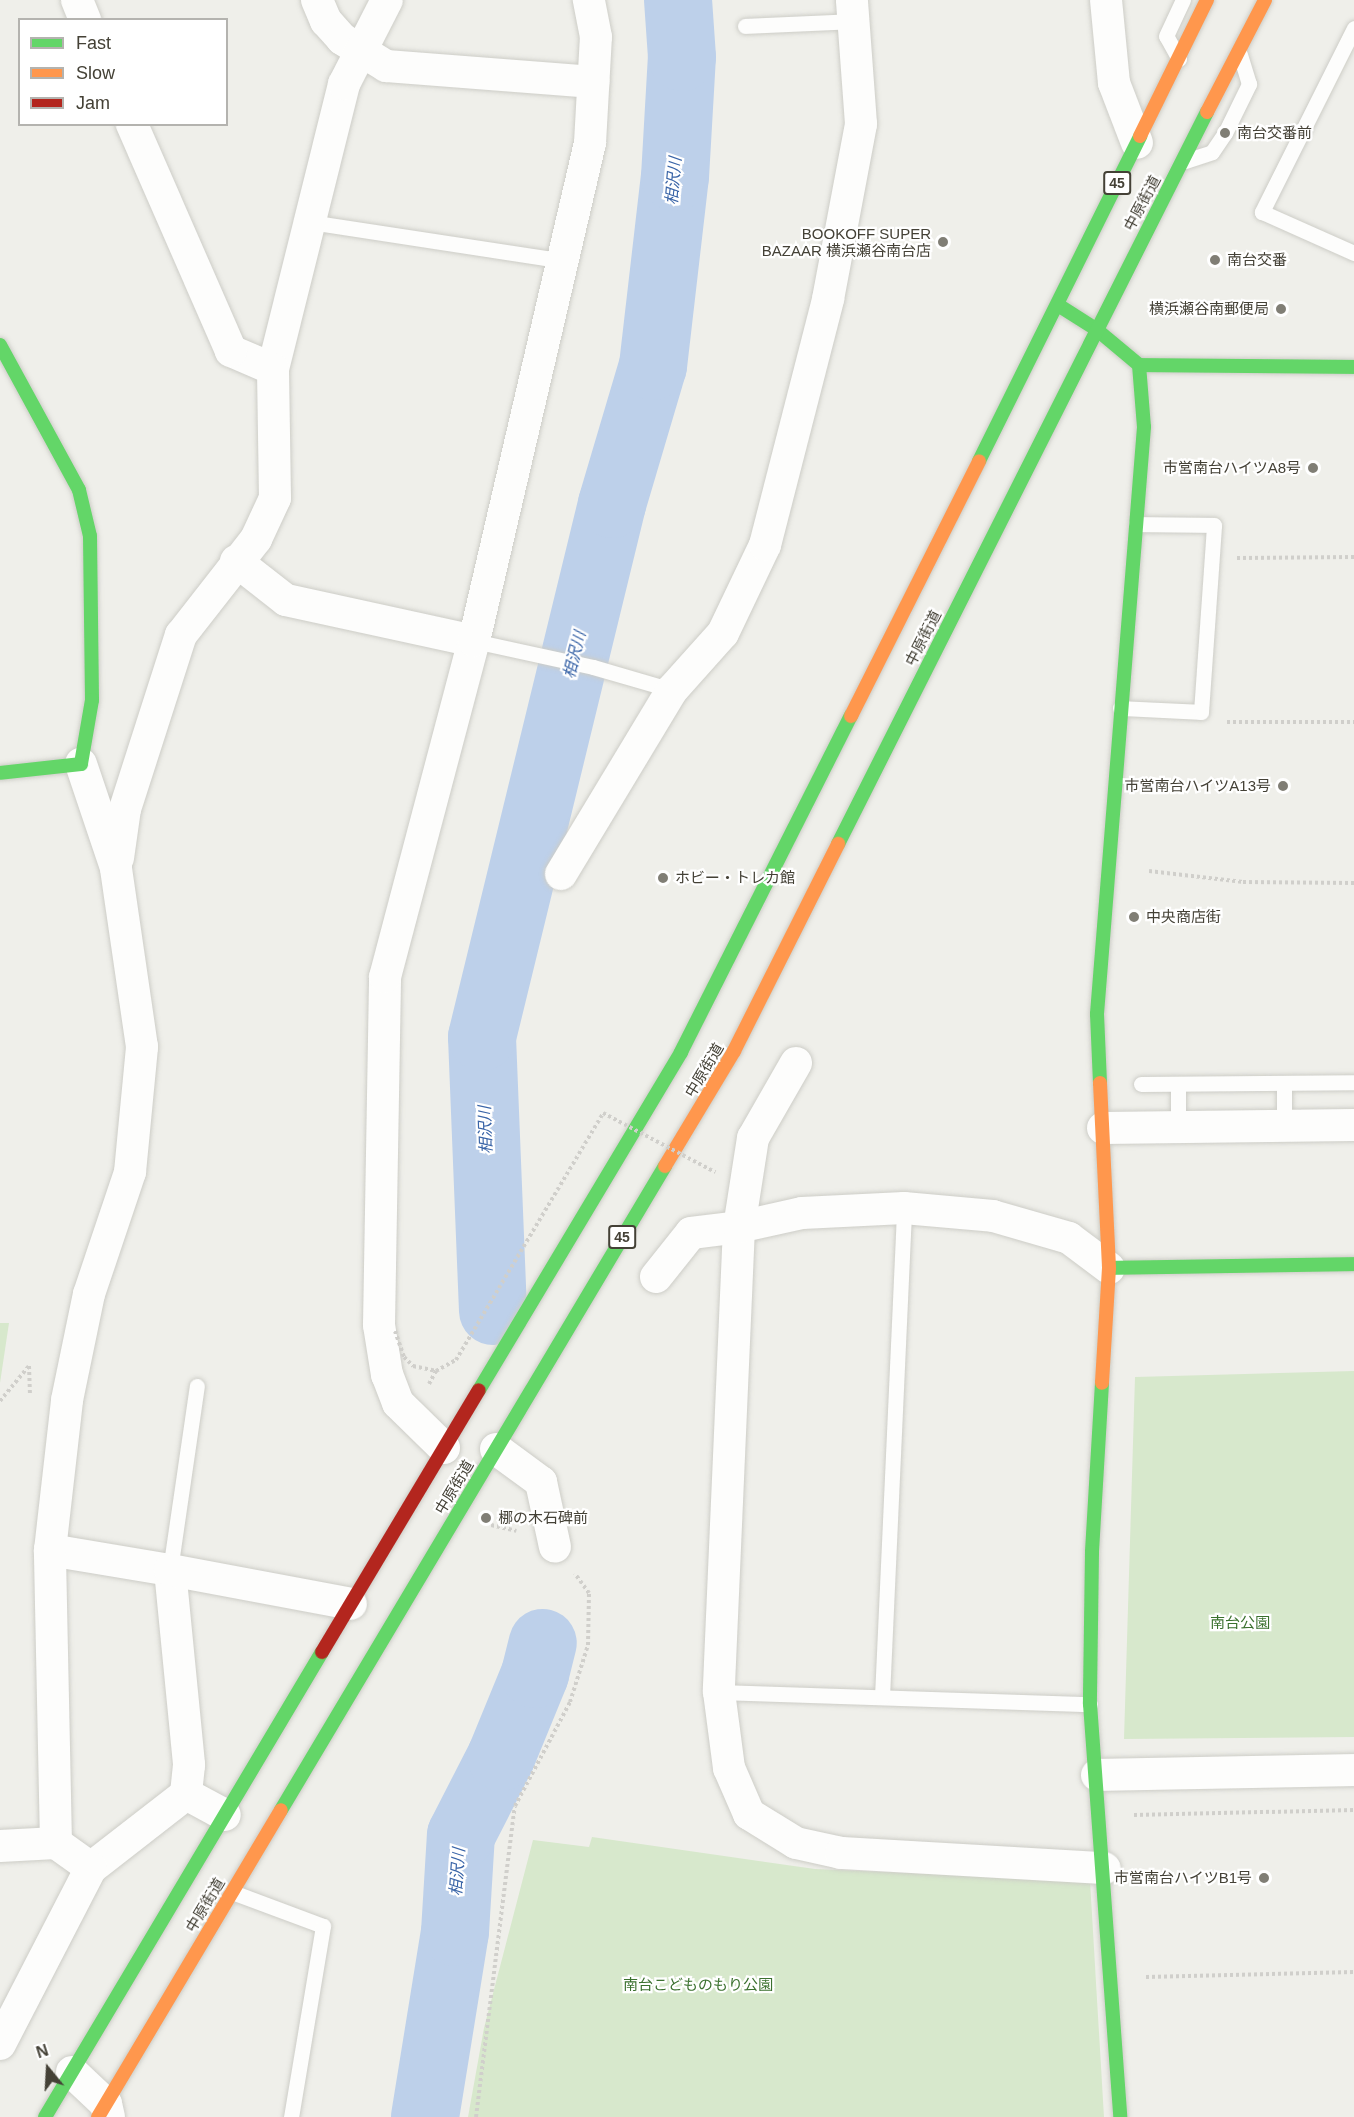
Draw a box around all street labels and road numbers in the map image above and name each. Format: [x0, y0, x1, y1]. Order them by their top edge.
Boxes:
road number: 45 [1102, 172, 1132, 194]
street label: 中原街道 [1120, 172, 1164, 234]
street label: 中原街道 [901, 607, 945, 669]
street label: 中原街道 [681, 1040, 727, 1100]
road number: 45 [607, 1226, 637, 1248]
street label: 中原街道 [431, 1457, 477, 1517]
street label: 中原街道 [182, 1875, 228, 1935]

